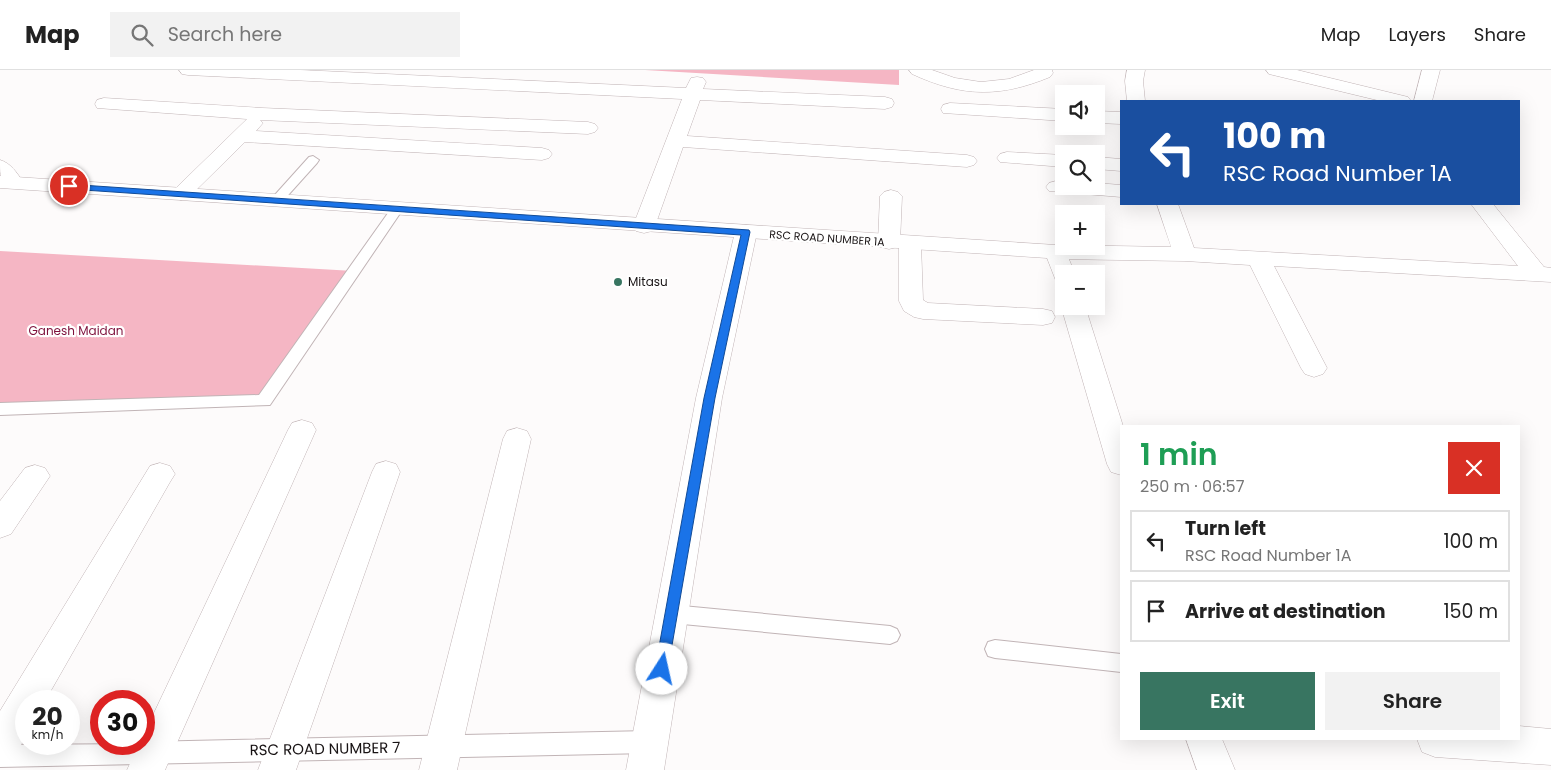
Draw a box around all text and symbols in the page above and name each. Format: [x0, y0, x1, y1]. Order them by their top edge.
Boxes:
search box [110, 12, 460, 57]
text: Map [25, 18, 80, 51]
icon: search [128, 21, 156, 49]
text: Search here [168, 21, 282, 48]
text: Map [1321, 22, 1361, 47]
text: Layers [1389, 22, 1446, 47]
text: Share [1474, 22, 1526, 47]
map controls [1055, 85, 1105, 315]
button: sound [1055, 85, 1105, 135]
text: 100 m [1223, 111, 1326, 160]
icon: left [1140, 120, 1205, 185]
button: search [1055, 145, 1105, 195]
text: RSC Road Number 1A [1223, 158, 1452, 189]
pin [48, 165, 90, 207]
icon: arrive [55, 172, 83, 200]
button: + [1055, 205, 1105, 255]
street label: RSC ROAD NUMBER 1A [769, 226, 886, 250]
button: − [1055, 265, 1105, 315]
place label: Mitasu [628, 273, 668, 290]
marker: Mitasu [612, 276, 624, 288]
park label: Ganesh Maidan [28, 322, 124, 339]
text: 1 min [1140, 433, 1218, 476]
button: close [1448, 442, 1500, 494]
text: 250 m · 06:57 [1140, 475, 1244, 498]
text: Turn left [1185, 515, 1266, 542]
icon: left [1142, 527, 1170, 555]
text: 100 m [1443, 528, 1498, 555]
text: RSC Road Number 1A [1185, 544, 1351, 567]
icon: arrive [1142, 597, 1170, 625]
text: Arrive at destination [1185, 598, 1386, 625]
text: 150 m [1443, 598, 1498, 625]
position arrow [635, 642, 687, 694]
button: Exit [1140, 672, 1315, 730]
button: Share [1325, 672, 1500, 730]
speed limit sign: 30 [90, 690, 155, 755]
text: 20 [32, 699, 63, 734]
text: km/h [32, 726, 63, 743]
street label: RSC ROAD NUMBER 7 [249, 737, 401, 760]

